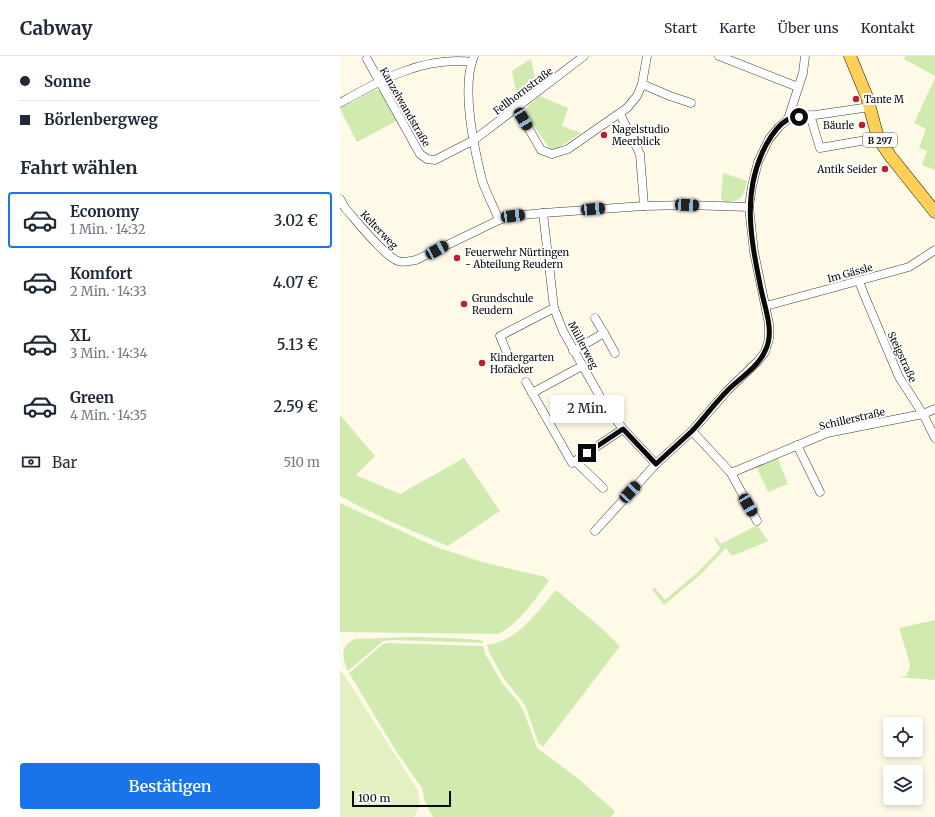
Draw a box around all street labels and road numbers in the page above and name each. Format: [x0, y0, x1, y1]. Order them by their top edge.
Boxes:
street label: Fellhornstraße [491, 64, 555, 118]
street label: Kanzelwandstraße [377, 65, 433, 149]
road number: B 297 [863, 133, 897, 147]
street label: Kelterweg [357, 208, 401, 252]
street label: Im Gässle [826, 261, 874, 285]
street label: Müllerweg [565, 319, 601, 371]
street label: Steigstraße [885, 330, 919, 384]
street label: Schillerstraße [818, 405, 886, 433]

